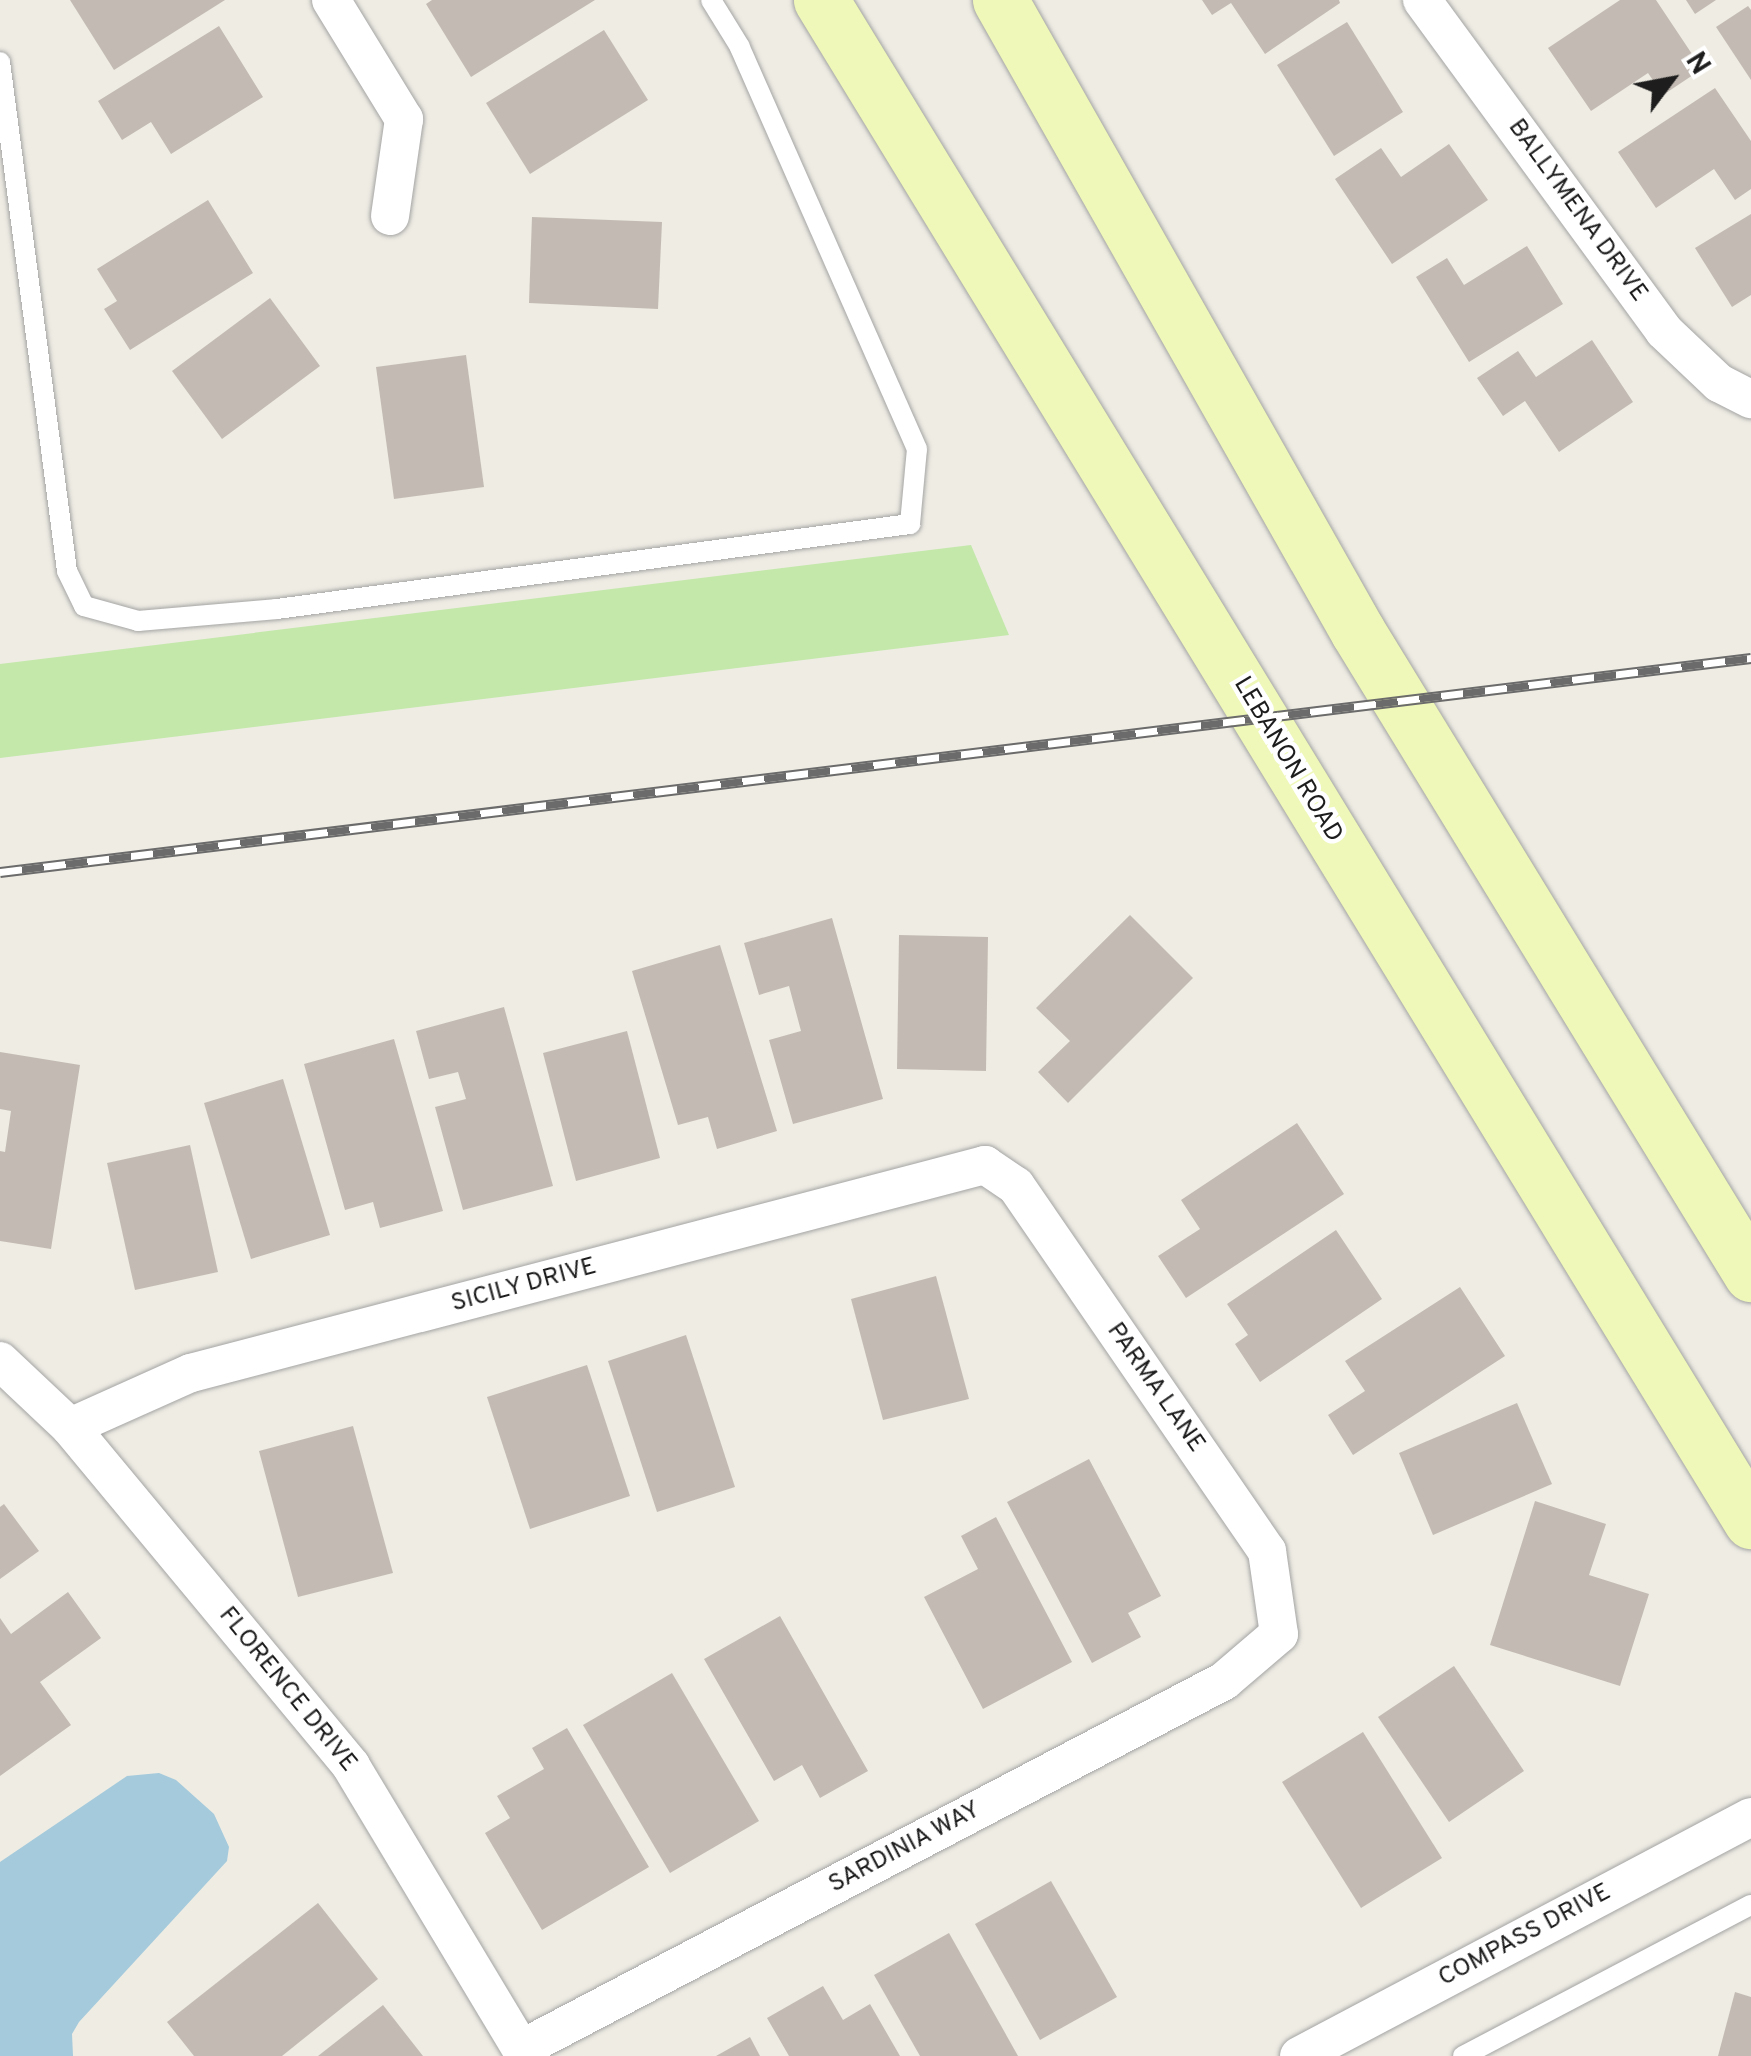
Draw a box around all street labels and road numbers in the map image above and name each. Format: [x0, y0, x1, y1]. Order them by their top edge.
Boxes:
street label: BALLYMENA DRIVE [1500, 113, 1654, 309]
street label: LEBANON ROAD [1226, 672, 1348, 848]
street label: SICILY DRIVE [448, 1252, 600, 1320]
street label: PARMA LANE [1099, 1317, 1211, 1459]
street label: FLORENCE DRIVE [211, 1602, 363, 1778]
street label: SARDINIA WAY [823, 1795, 987, 1901]
street label: COMPASS DRIVE [1434, 1878, 1616, 1994]

